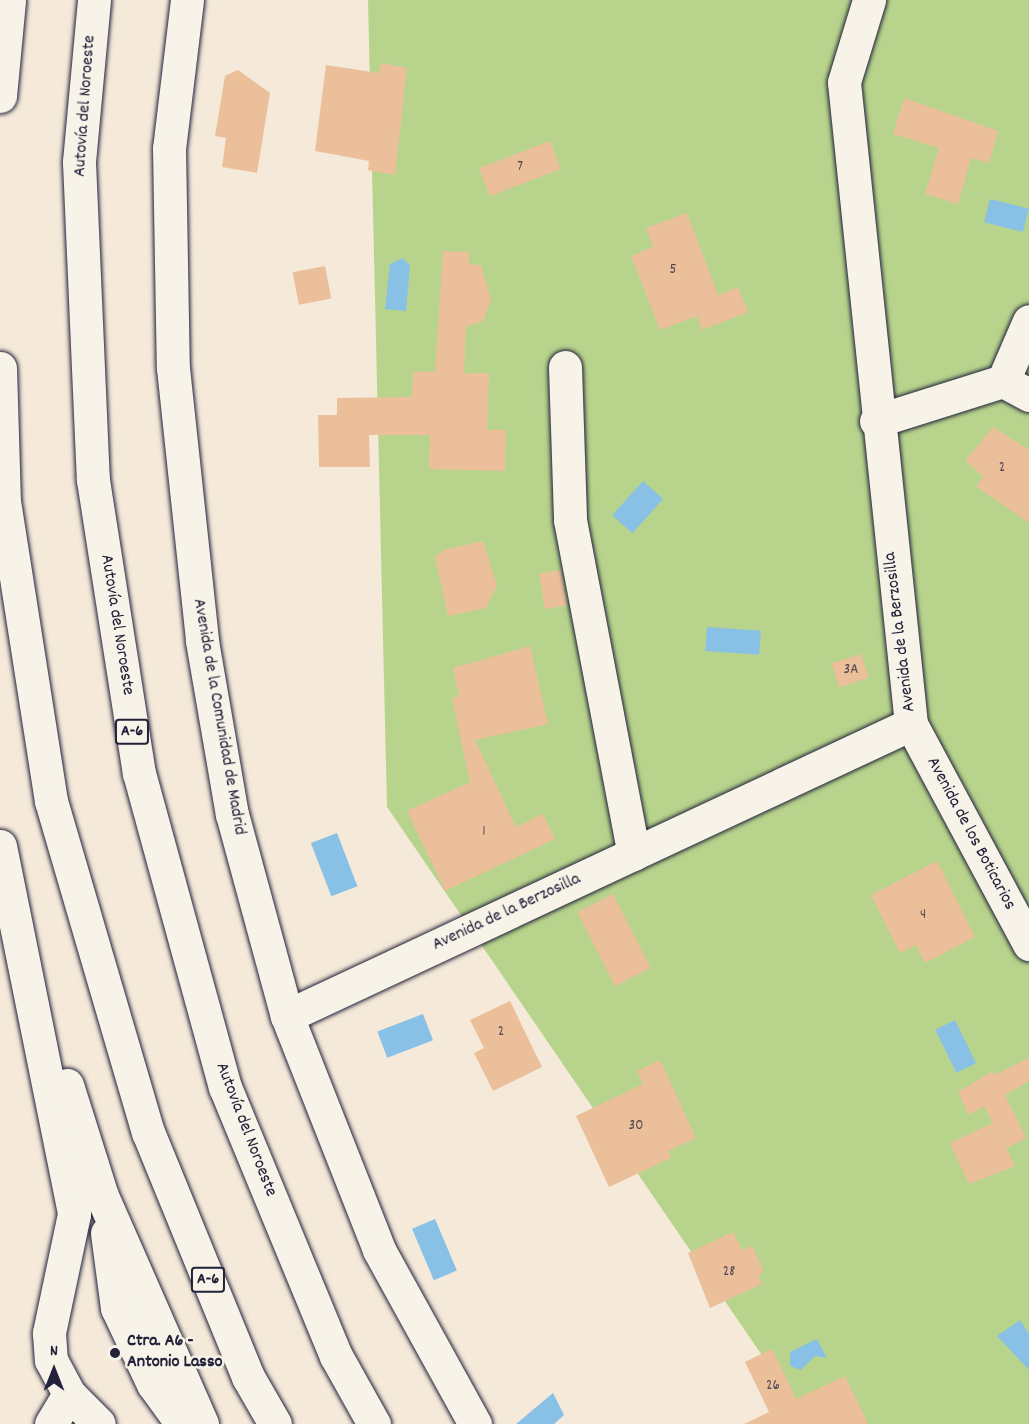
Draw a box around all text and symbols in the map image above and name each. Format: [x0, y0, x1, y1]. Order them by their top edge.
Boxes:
street label: Autovía del Noroeste [70, 34, 102, 178]
house number: 7 [517, 159, 523, 177]
house number: 5 [670, 262, 676, 280]
house number: 2 [999, 460, 1005, 478]
street label: Avenida de la Berzosilla [880, 551, 922, 713]
street label: Autovía del Noroeste [94, 553, 138, 697]
street label: Avenida de la Comunidad de Madrid [187, 597, 249, 837]
house number: 3A [844, 662, 858, 680]
road number: A-6 [114, 719, 150, 745]
street label: Avenida de los Boticarios [921, 754, 1019, 914]
house number: 1 [482, 824, 486, 842]
street label: Avenida de la Berzosilla [429, 869, 585, 957]
house number: 4 [920, 907, 926, 925]
house number: 2 [498, 1024, 504, 1042]
street label: Autovía del Noroeste [209, 1060, 281, 1200]
house number: 30 [629, 1118, 643, 1136]
house number: 28 [723, 1264, 735, 1282]
road number: A-6 [190, 1267, 226, 1293]
place label: Ctra. A6 - Antonio Lasso [127, 1332, 223, 1374]
north arrow [24, 1340, 84, 1400]
text: N [50, 1340, 58, 1363]
marker: Ctra. A6 - Antonio Lasso [108, 1346, 122, 1360]
house number: 26 [766, 1378, 780, 1396]

